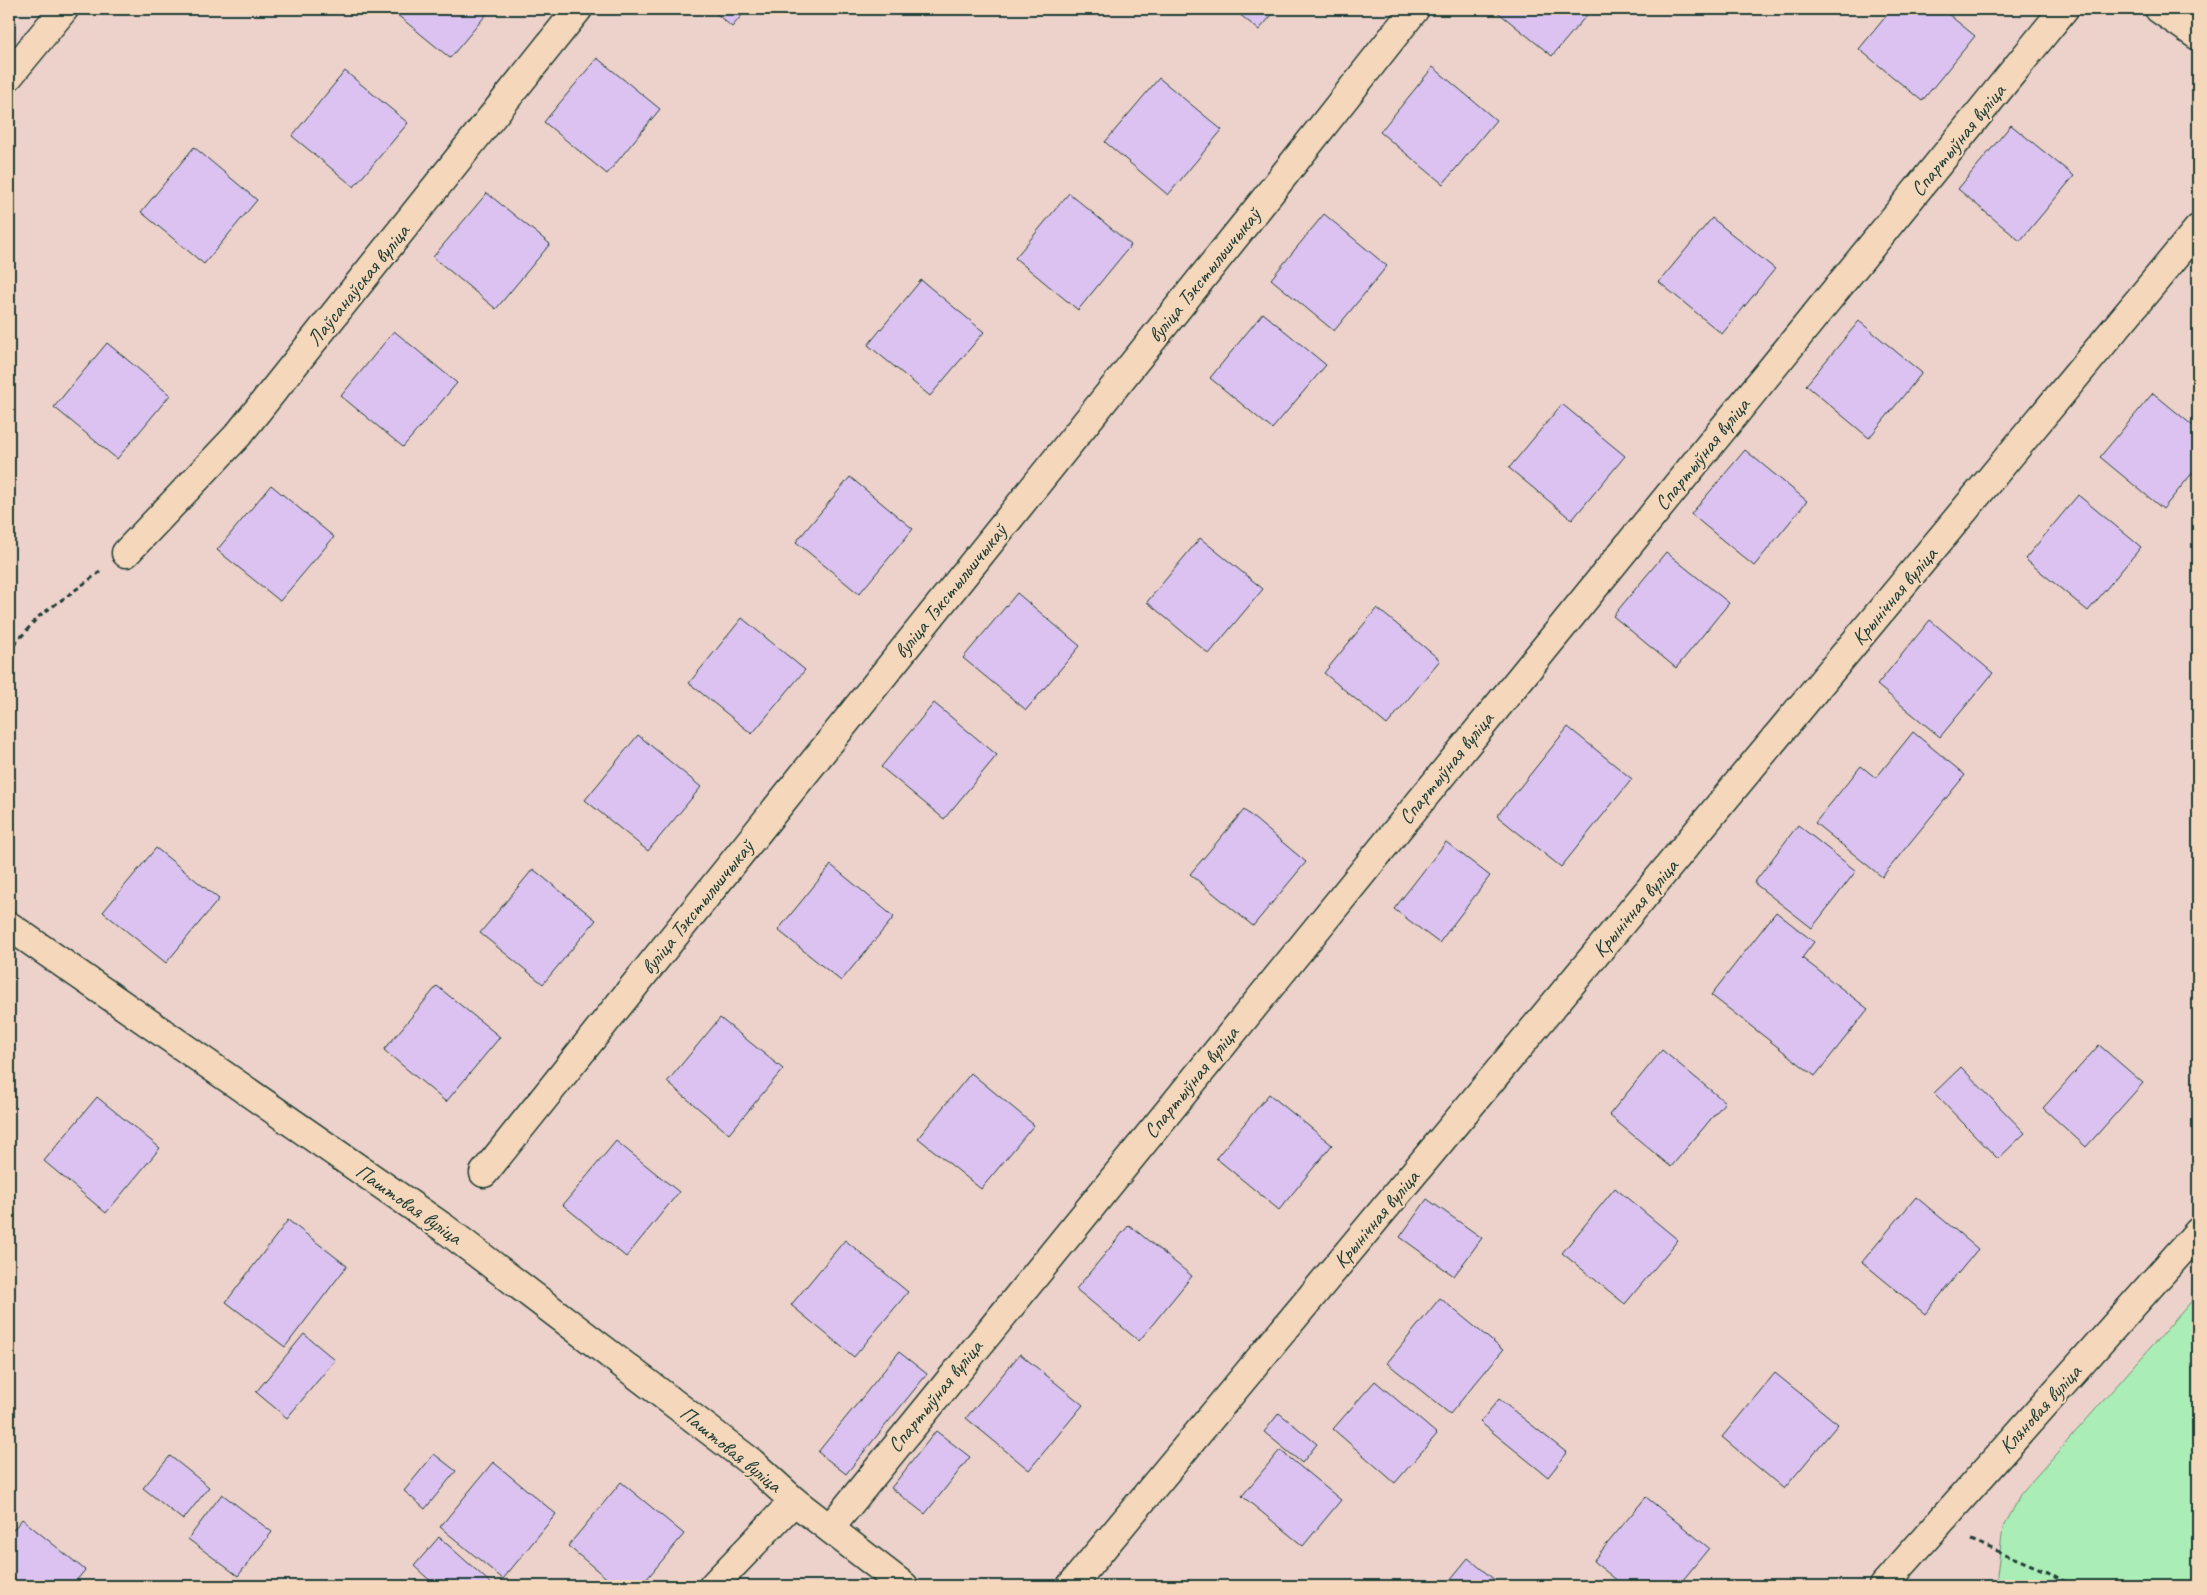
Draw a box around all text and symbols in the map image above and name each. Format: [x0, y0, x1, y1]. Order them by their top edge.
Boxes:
street label: Спартыўная вуліца [1905, 77, 2012, 201]
street label: вуліца Тэкстыльшчыкаў [1142, 201, 1267, 347]
street label: Лаўсанаўская вуліца [301, 217, 416, 351]
street label: Спартыўная вуліца [1649, 391, 1756, 515]
street label: вуліца Тэкстыльшчыкаў [888, 517, 1013, 663]
street label: Крынічная вуліца [1845, 540, 1944, 650]
street label: Спартыўная вуліца [1393, 705, 1500, 829]
street label: вуліца Тэкстыльшчыкаў [635, 833, 760, 979]
street label: Крынічная вуліца [1586, 852, 1685, 962]
street label: Спартыўная вуліца [1138, 1019, 1245, 1143]
street label: Паштовая вуліца [351, 1158, 469, 1251]
street label: Крынічная вуліца [1327, 1163, 1426, 1273]
street label: Спартыўная вуліца [882, 1333, 989, 1457]
street label: Кляновая вуліца [1993, 1358, 2088, 1459]
street label: Паштовая вуліца [675, 1400, 789, 1499]

